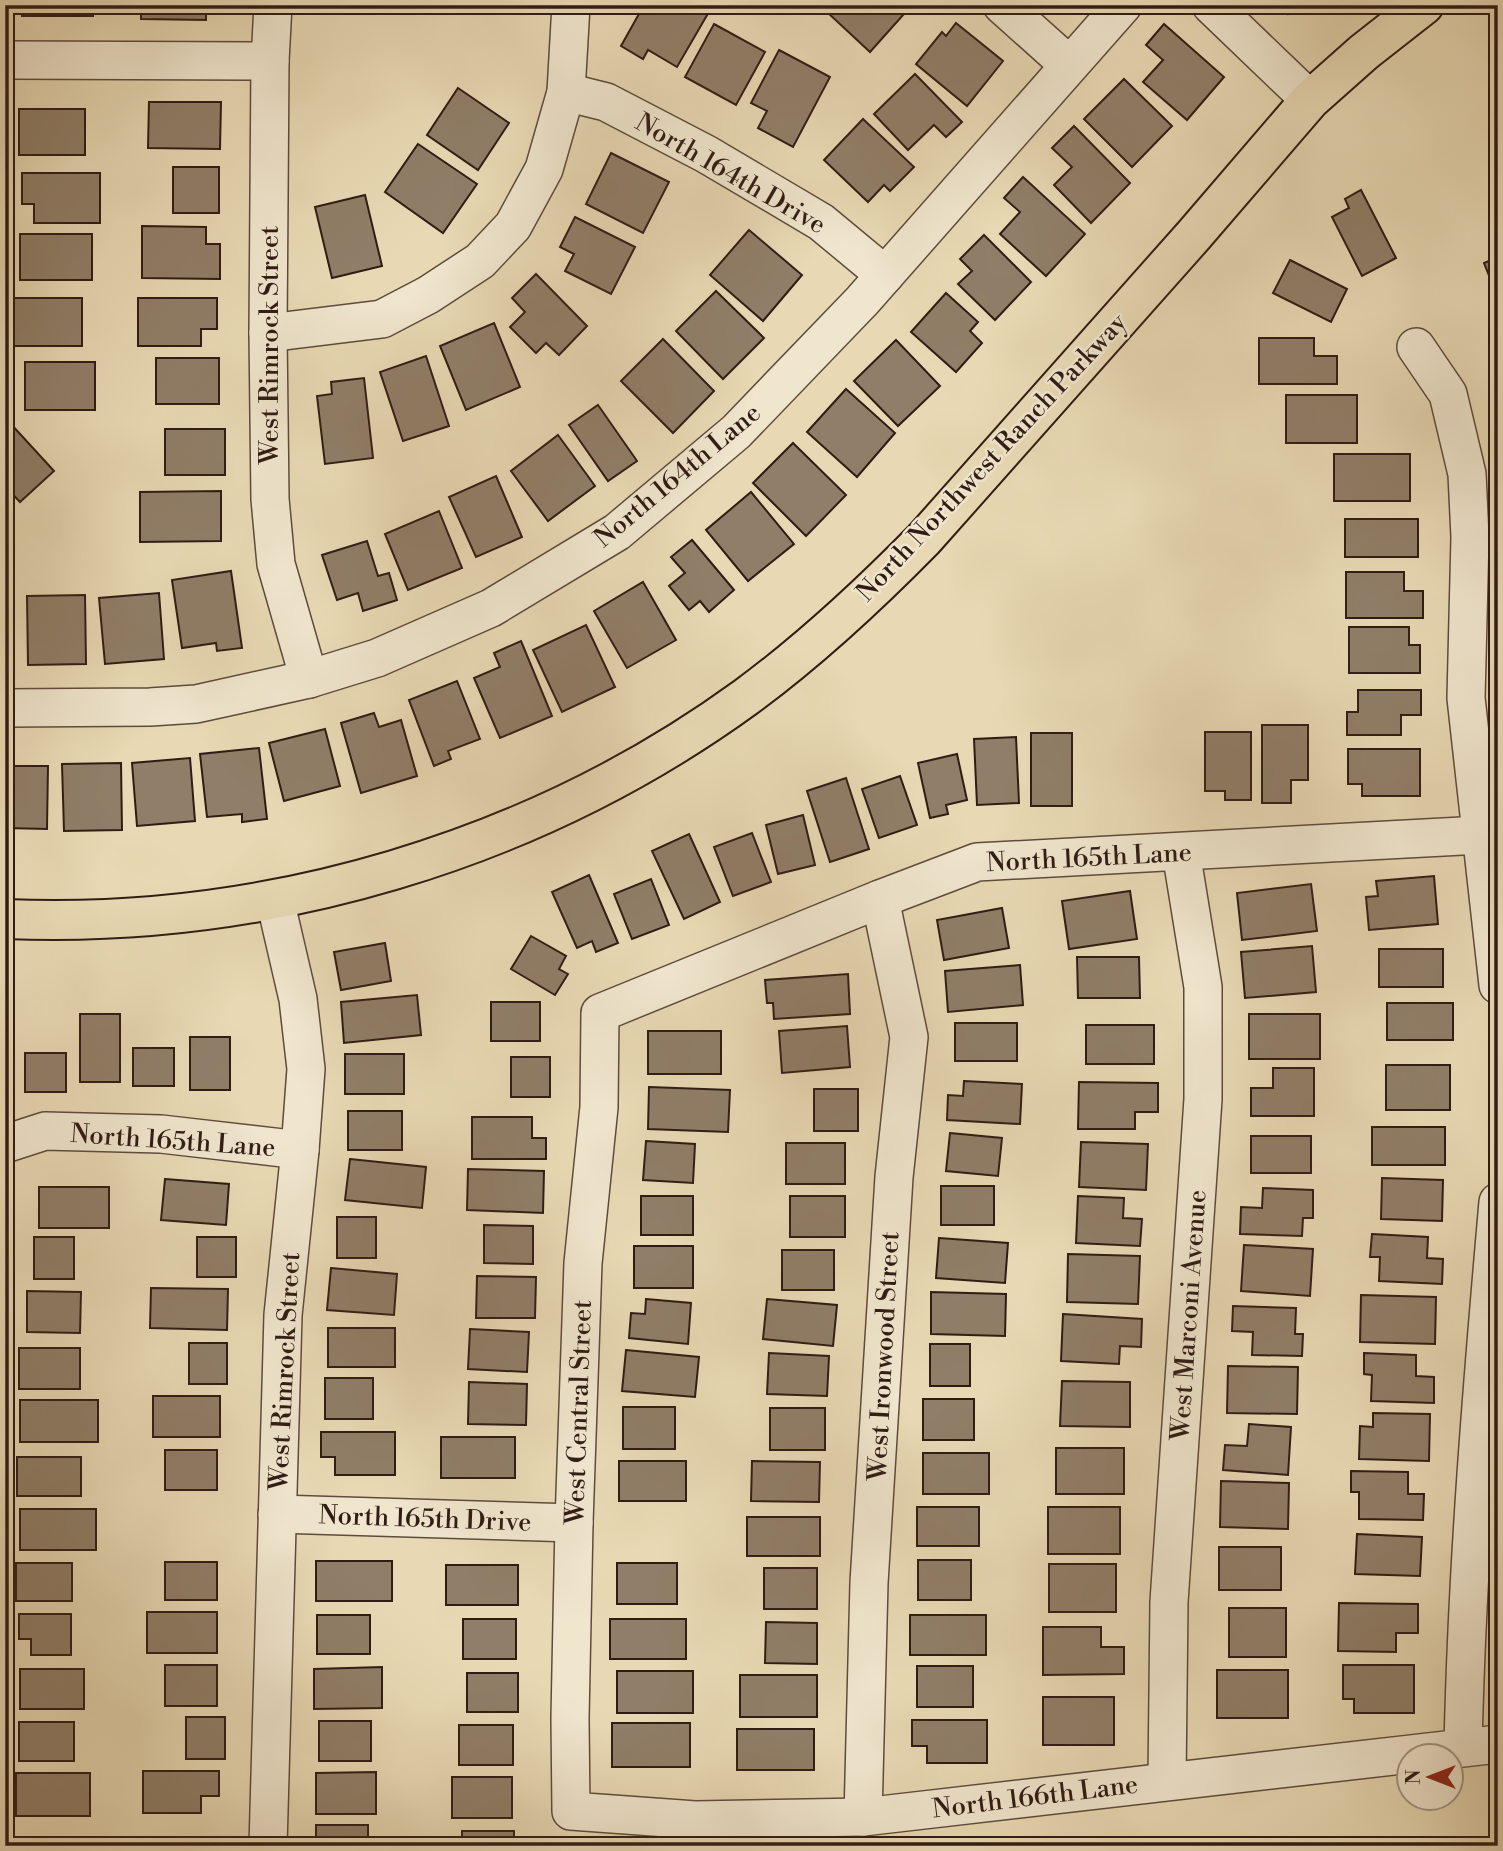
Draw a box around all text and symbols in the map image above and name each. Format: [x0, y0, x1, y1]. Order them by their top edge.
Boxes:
street label: North 164th Drive [630, 106, 831, 241]
street label: West Rimrock Street [254, 226, 286, 465]
street label: North Northwest Ranch Parkway [850, 307, 1134, 608]
street label: North 164th Lane [588, 397, 767, 555]
street label: North 165th Lane [986, 837, 1193, 879]
street label: North 165th Lane [69, 1118, 277, 1164]
street label: West Marconi Avenue [1164, 1189, 1214, 1442]
street label: West Ironwood Street [861, 1231, 907, 1483]
street label: West Rimrock Street [263, 1251, 307, 1492]
street label: West Central Street [559, 1299, 599, 1526]
street label: North 165th Drive [318, 1499, 532, 1539]
north arrow [1394, 1742, 1464, 1812]
street label: North 166th Lane [930, 1768, 1140, 1825]
text: N [1402, 1769, 1426, 1785]

